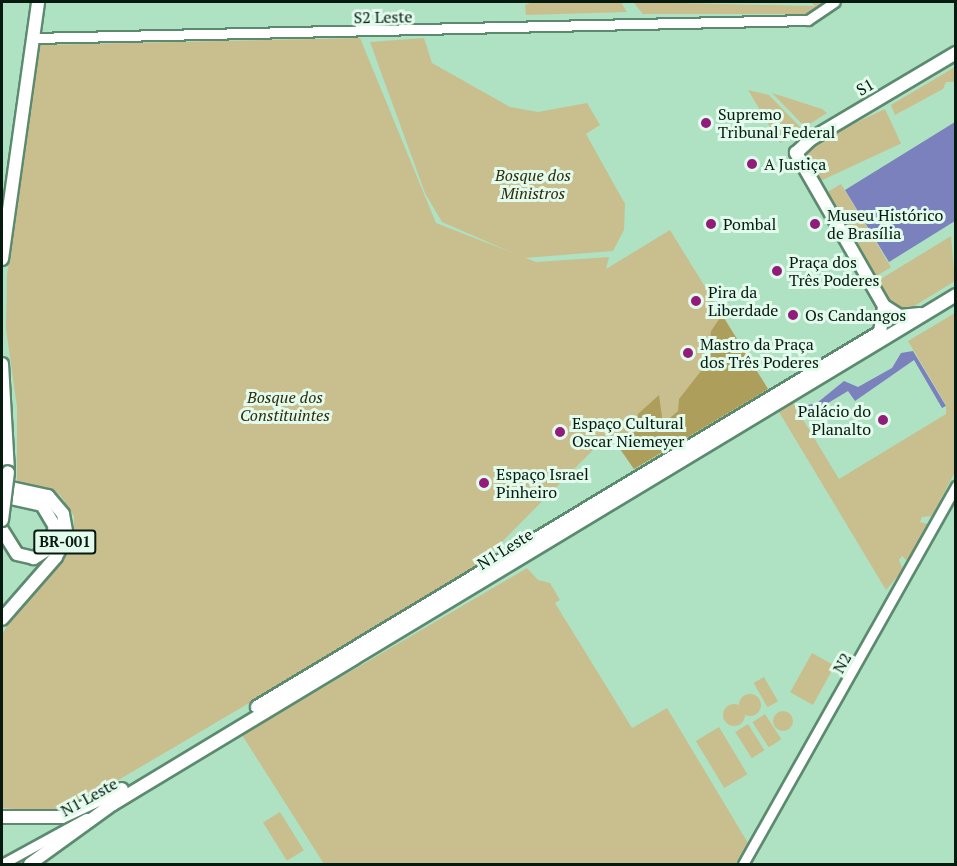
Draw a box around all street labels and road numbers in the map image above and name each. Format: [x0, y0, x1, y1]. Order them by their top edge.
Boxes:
street label: S2 Leste [353, 7, 413, 27]
street label: S1 [853, 74, 877, 100]
street label: N1 Leste [474, 524, 536, 574]
road number: BR-001 [32, 530, 98, 554]
street label: N2 [829, 649, 855, 677]
street label: N1 Leste [57, 774, 121, 820]

